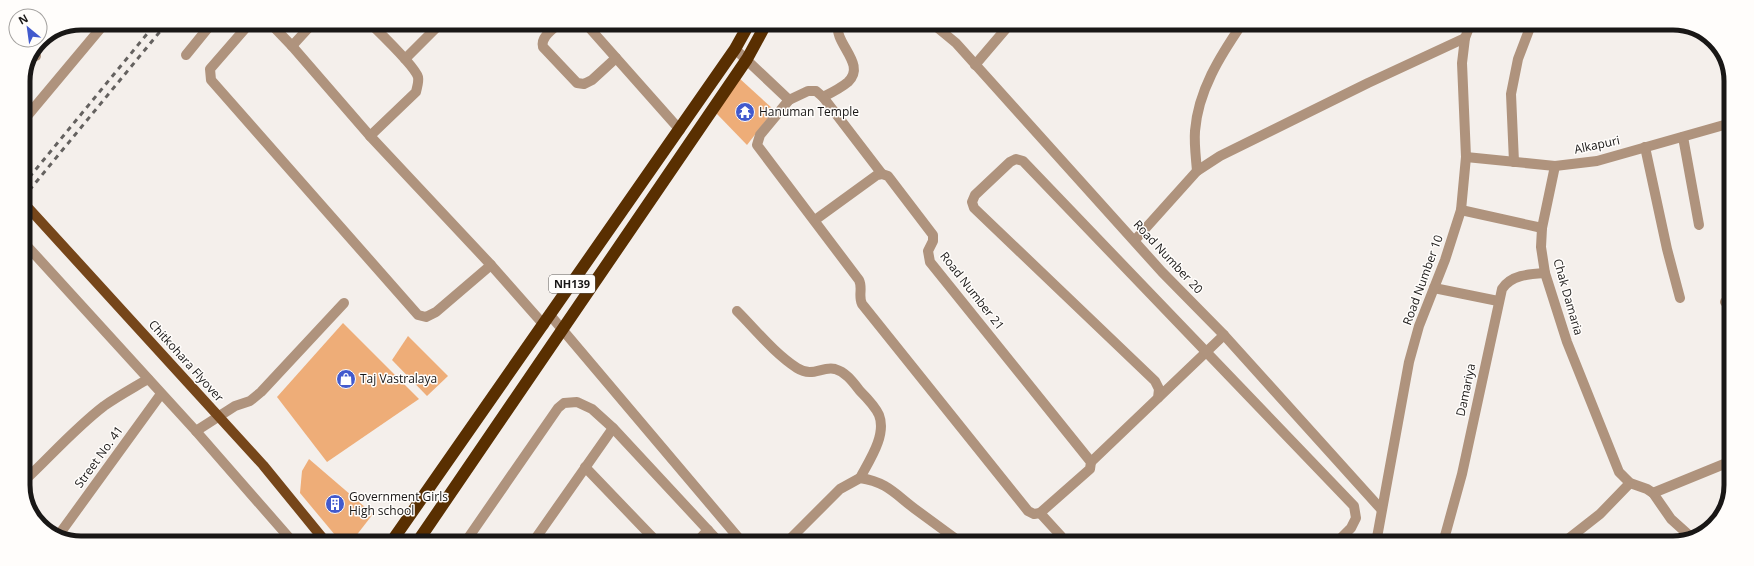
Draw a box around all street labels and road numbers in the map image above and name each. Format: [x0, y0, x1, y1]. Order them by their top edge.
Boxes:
street label: Alkapuri [1573, 131, 1621, 158]
street label: Road Number 20 [1130, 216, 1207, 297]
street label: Road Number 10 [1398, 232, 1447, 327]
street label: Road Number 21 [936, 248, 1008, 333]
street label: Chak Damaria [1549, 257, 1588, 337]
road number: NH139 [549, 275, 595, 293]
street label: Chitkohara Flyover [145, 316, 228, 405]
street label: Damariya [1452, 362, 1479, 418]
street label: Street No. 41 [70, 422, 127, 491]

